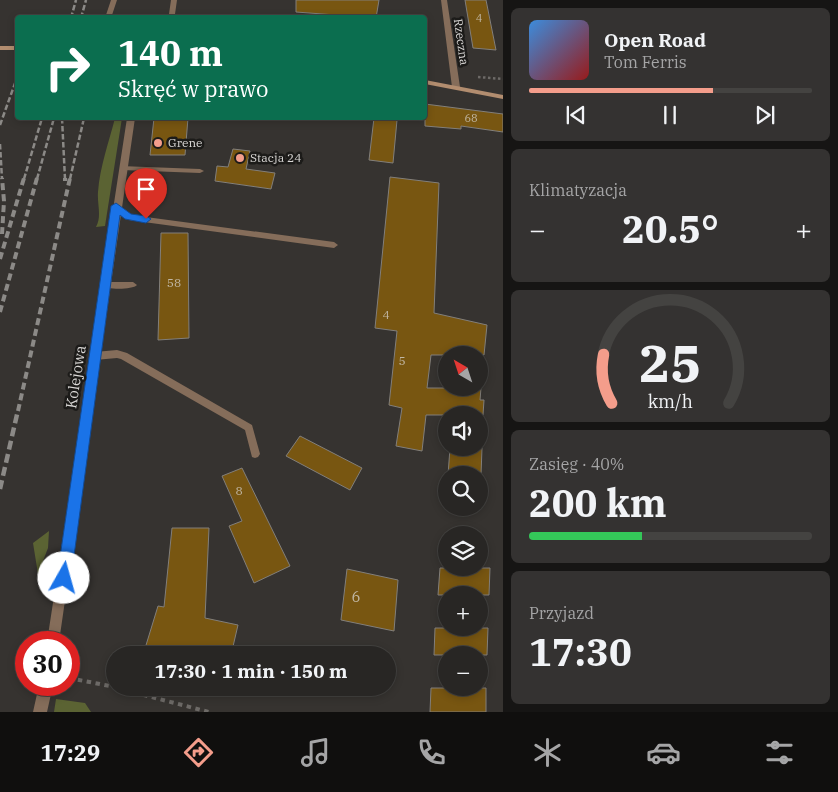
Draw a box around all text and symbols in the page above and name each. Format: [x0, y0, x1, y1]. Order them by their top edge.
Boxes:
house number: 4 [476, 11, 483, 25]
street label: Rzeczna [451, 18, 472, 67]
text: Open Road [604, 28, 706, 52]
text: 140 m [118, 30, 223, 76]
icon: right [35, 35, 100, 100]
text: Tom Ferris [604, 52, 687, 72]
text: Skręć w prawo [118, 74, 268, 103]
icon: previous [562, 101, 590, 129]
icon: pause [656, 101, 684, 129]
icon: next [751, 101, 779, 129]
house number: 68 [464, 111, 478, 125]
place label: Grene [168, 135, 203, 150]
marker: Grene [152, 137, 164, 149]
place label: Stacja 24 [250, 150, 301, 165]
marker: Stacja 24 [234, 152, 246, 164]
pin [125, 168, 167, 219]
icon: arrive [132, 175, 160, 203]
text: Klimatyzacja [529, 180, 627, 200]
text: 20.5° [622, 204, 719, 253]
text: − [529, 211, 546, 248]
text: + [795, 211, 812, 248]
house number: 58 [167, 275, 181, 290]
house number: 4 [382, 307, 390, 322]
text: 25 [639, 329, 702, 396]
street label: Kolejowa [61, 344, 90, 410]
north arrow [438, 346, 488, 396]
map controls [438, 346, 488, 696]
house number: 5 [398, 353, 406, 368]
text: km/h [648, 390, 693, 413]
button: sound [438, 406, 488, 456]
text: Zasięg · 40% [529, 454, 624, 474]
button: search [438, 466, 488, 516]
text: 200 km [529, 478, 667, 527]
house number: 8 [235, 483, 243, 498]
button: layers [438, 526, 488, 576]
position arrow [37, 551, 89, 603]
button: + [438, 586, 488, 636]
house number: 6 [351, 587, 361, 606]
text: Przyjazd [529, 603, 594, 623]
text: 17:30 [529, 627, 632, 676]
speed limit sign: 30 [15, 631, 80, 696]
button: − [438, 646, 488, 696]
text: 17:30 · 1 min · 150 m [155, 659, 347, 683]
icon: directions [181, 735, 216, 770]
icon: music [298, 735, 333, 770]
icon: phone [414, 735, 449, 770]
icon: climate [530, 735, 565, 770]
icon: car [646, 735, 681, 770]
icon: filters [762, 735, 797, 770]
text: 17:29 [41, 738, 100, 767]

